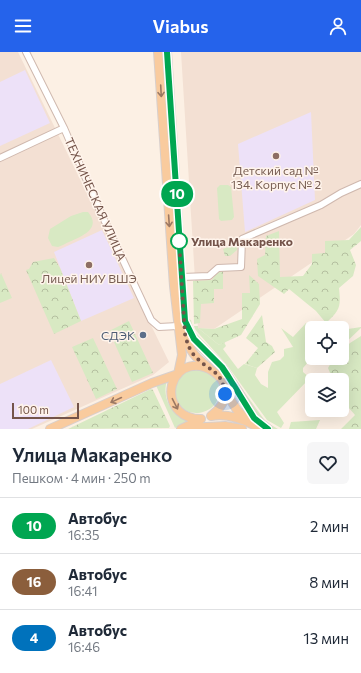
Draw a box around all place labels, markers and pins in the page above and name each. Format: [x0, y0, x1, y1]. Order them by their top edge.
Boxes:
marker: Детский сад № 134. Корпус № 2 [271, 151, 281, 161]
place label: Детский сад № 134. Корпус № 2 [231, 163, 321, 191]
marker: Улица Макаренко [170, 232, 188, 250]
place label: Улица Макаренко [191, 234, 293, 248]
marker: Лицей НИУ ВШЭ [84, 260, 94, 270]
place label: Лицей НИУ ВШЭ [41, 271, 137, 285]
place label: СДЭК [101, 328, 135, 342]
marker: СДЭК [138, 330, 148, 340]

